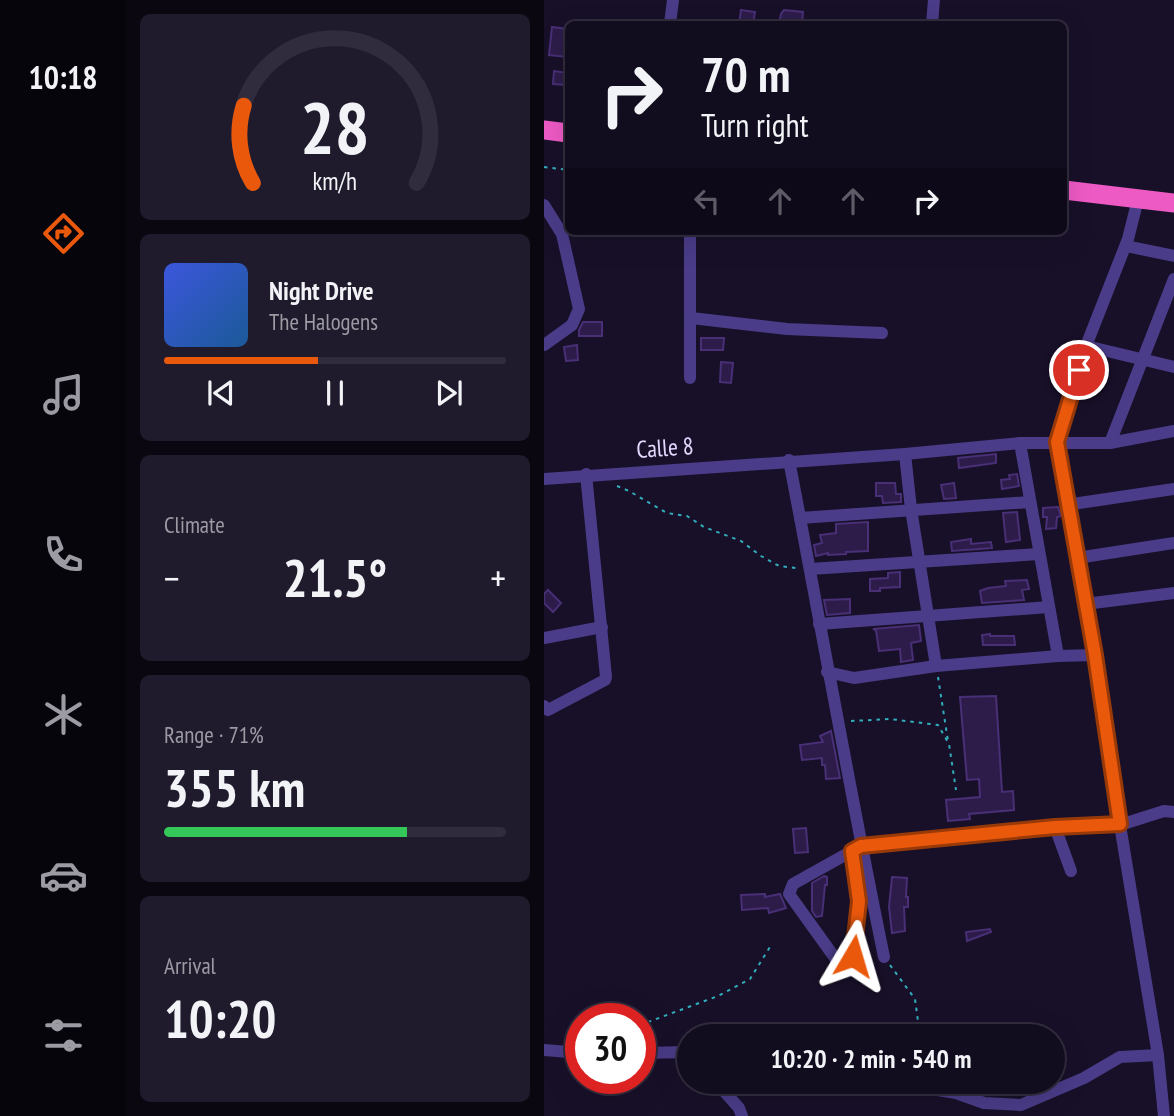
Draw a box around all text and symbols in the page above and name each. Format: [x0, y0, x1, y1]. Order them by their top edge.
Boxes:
text: 70 m [701, 42, 790, 106]
icon: right [586, 49, 677, 140]
text: 10:18 [28, 56, 98, 98]
text: 28 [300, 80, 370, 174]
text: Turn right [701, 104, 809, 146]
text: km/h [313, 165, 357, 197]
icon: left [688, 182, 726, 220]
icon: ahead [761, 182, 799, 220]
icon: ahead [834, 182, 872, 220]
icon: right [907, 182, 945, 220]
icon: directions [39, 209, 88, 258]
text: Night Drive [269, 274, 374, 307]
text: The Halogens [269, 307, 378, 336]
pin [1049, 340, 1109, 400]
icon: arrive [1060, 351, 1098, 389]
icon: music [39, 370, 88, 419]
icon: previous [202, 374, 240, 412]
icon: pause [316, 374, 354, 412]
icon: next [430, 374, 468, 412]
street label: Calle 8 [635, 430, 695, 465]
text: Climate [164, 510, 225, 539]
icon: phone [39, 530, 88, 579]
text: 21.5° [283, 544, 387, 611]
text: − [164, 553, 180, 602]
text: + [490, 553, 506, 602]
icon: climate [39, 690, 88, 739]
text: Range · 71% [164, 720, 264, 749]
text: 355 km [164, 754, 305, 821]
icon: car [39, 851, 88, 900]
position arrow [816, 919, 890, 993]
text: Arrival [164, 951, 216, 980]
text: 10:20 [164, 985, 276, 1052]
speed limit sign: 30 [565, 1003, 656, 1094]
icon: filters [39, 1011, 88, 1060]
text: 10:20 · 2 min · 540 m [771, 1042, 971, 1075]

